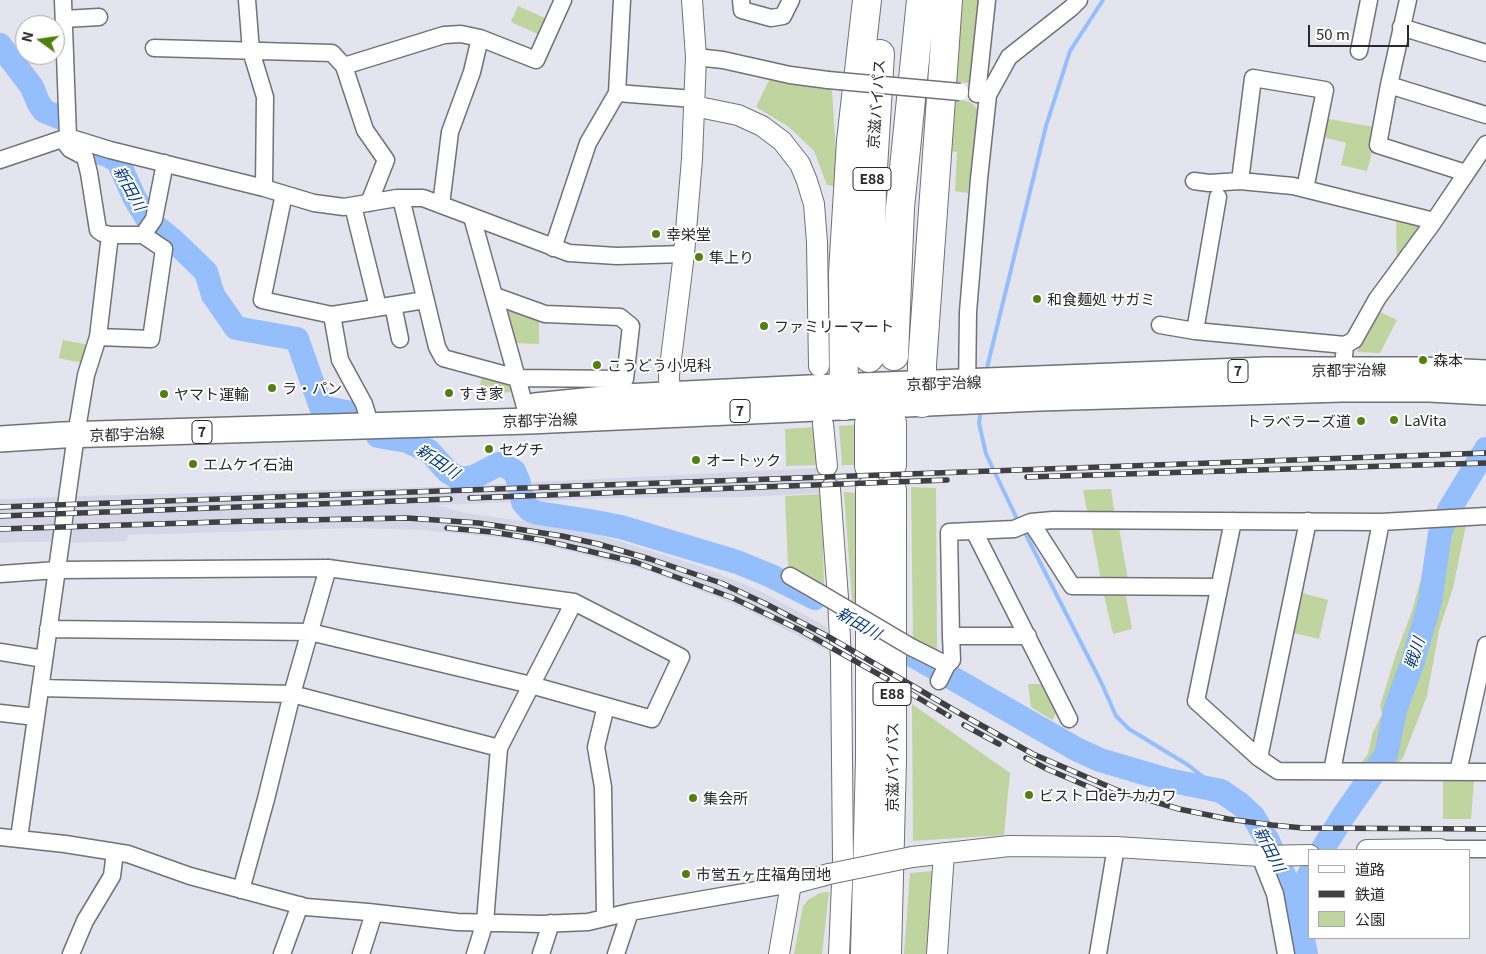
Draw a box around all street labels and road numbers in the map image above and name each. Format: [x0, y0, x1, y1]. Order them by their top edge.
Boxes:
street label: 京滋バイパス [864, 58, 888, 150]
road number: E88 [853, 168, 891, 190]
road number: 7 [1228, 360, 1248, 382]
street label: 京都宇治線 [1311, 360, 1387, 380]
street label: 京都宇治線 [906, 373, 982, 393]
road number: 7 [730, 400, 750, 422]
street label: 京都宇治線 [502, 410, 578, 430]
road number: 7 [192, 421, 212, 444]
street label: 京都宇治線 [89, 424, 165, 444]
road number: E88 [873, 682, 911, 706]
street label: 京滋バイパス [883, 722, 901, 812]

